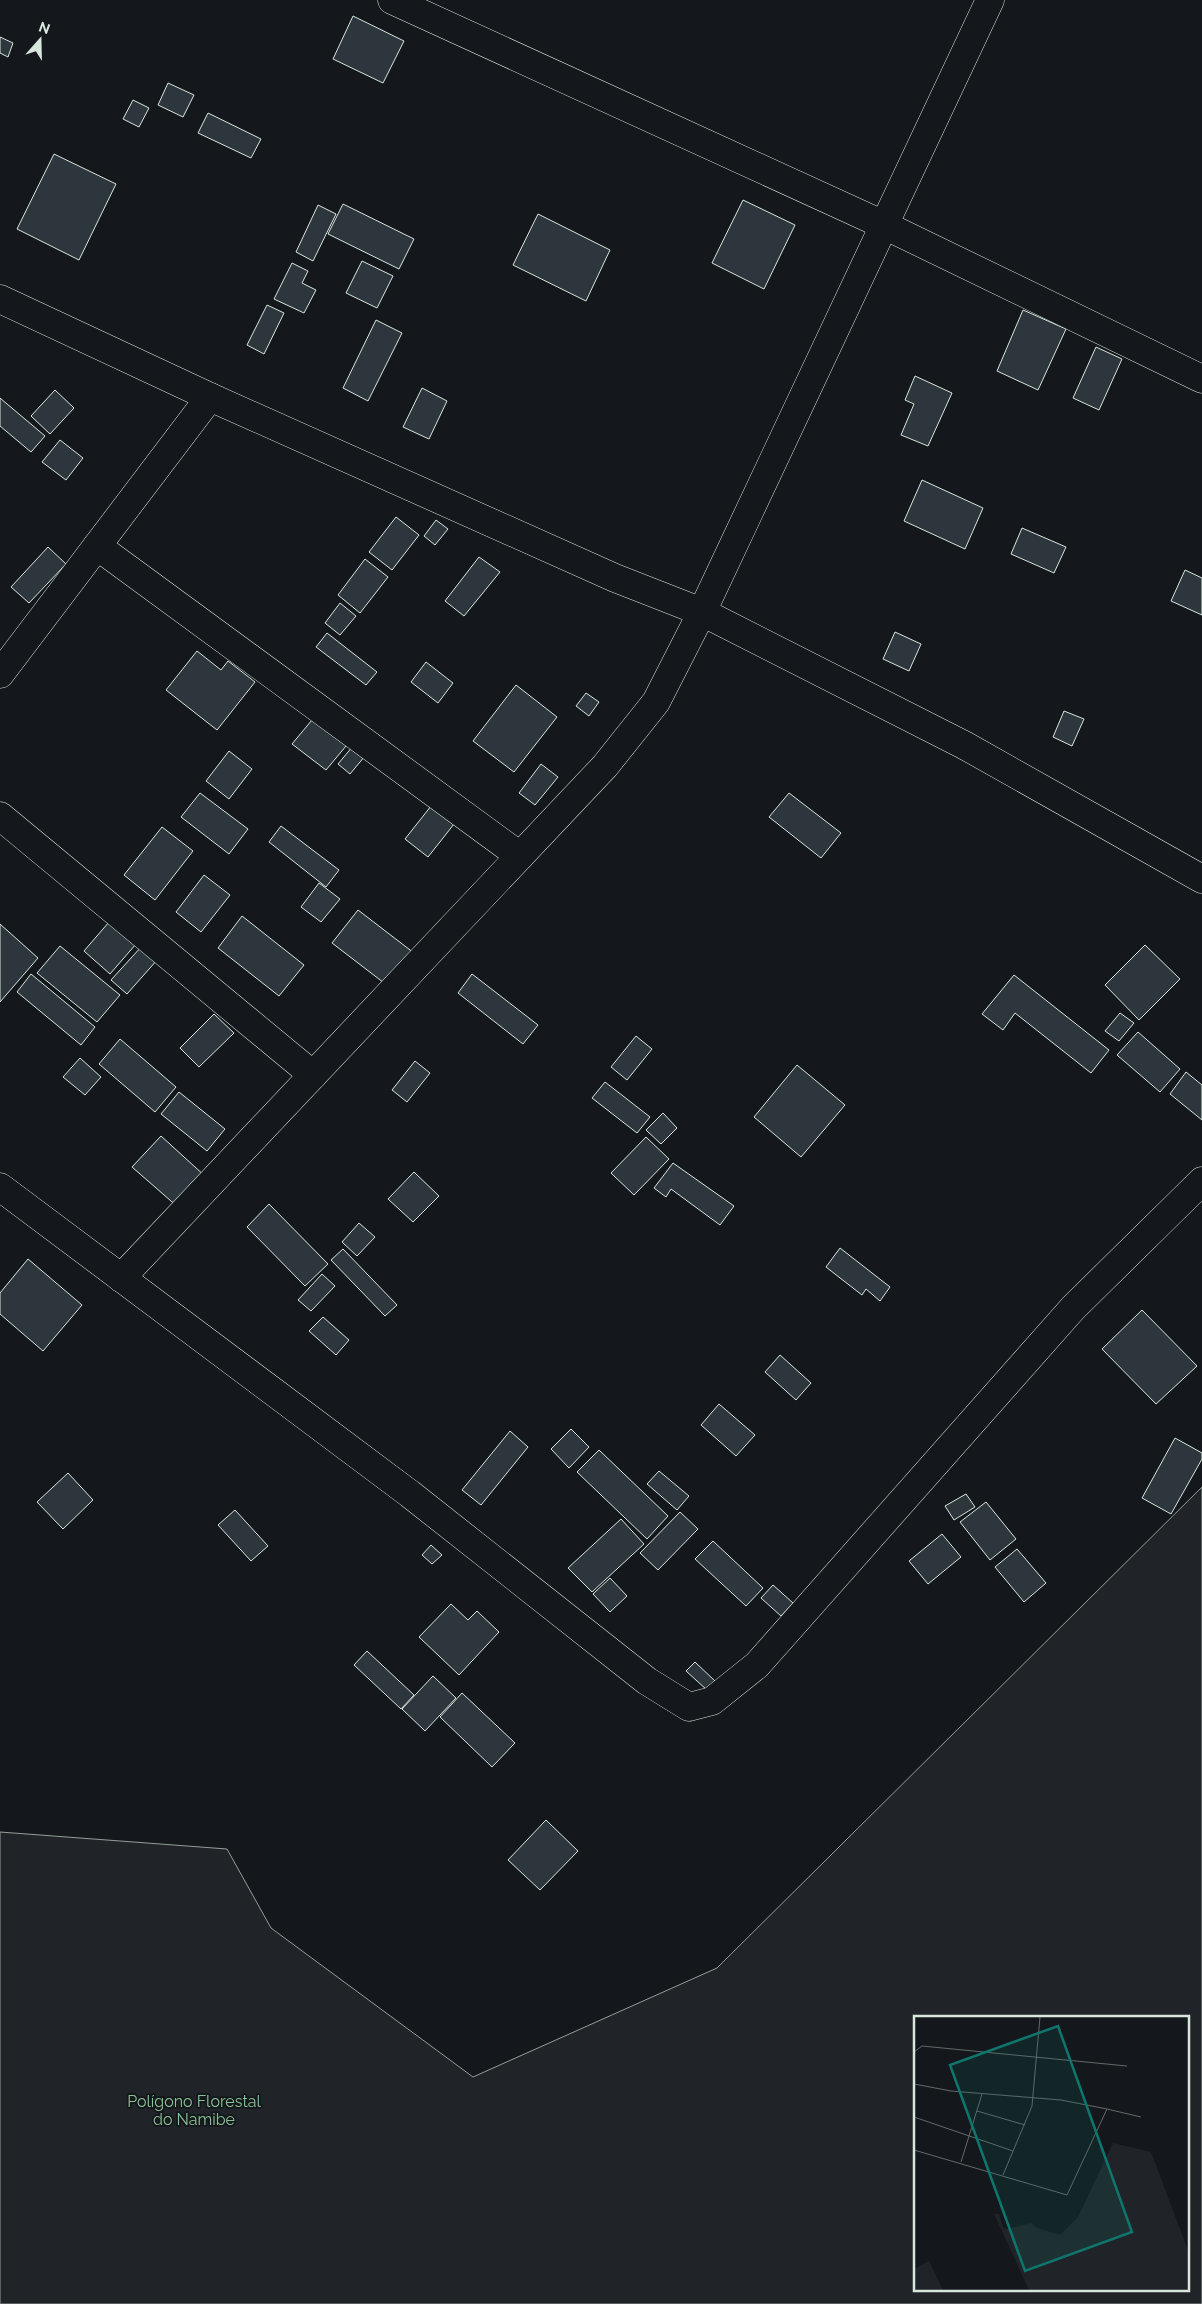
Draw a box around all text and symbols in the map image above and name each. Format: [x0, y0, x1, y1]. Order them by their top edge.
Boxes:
north arrow [15, 15, 65, 65]
text: N [37, 18, 52, 37]
inset map [914, 2016, 1190, 2292]
park label: Polígono Florestal do Namibe [127, 2092, 261, 2129]

